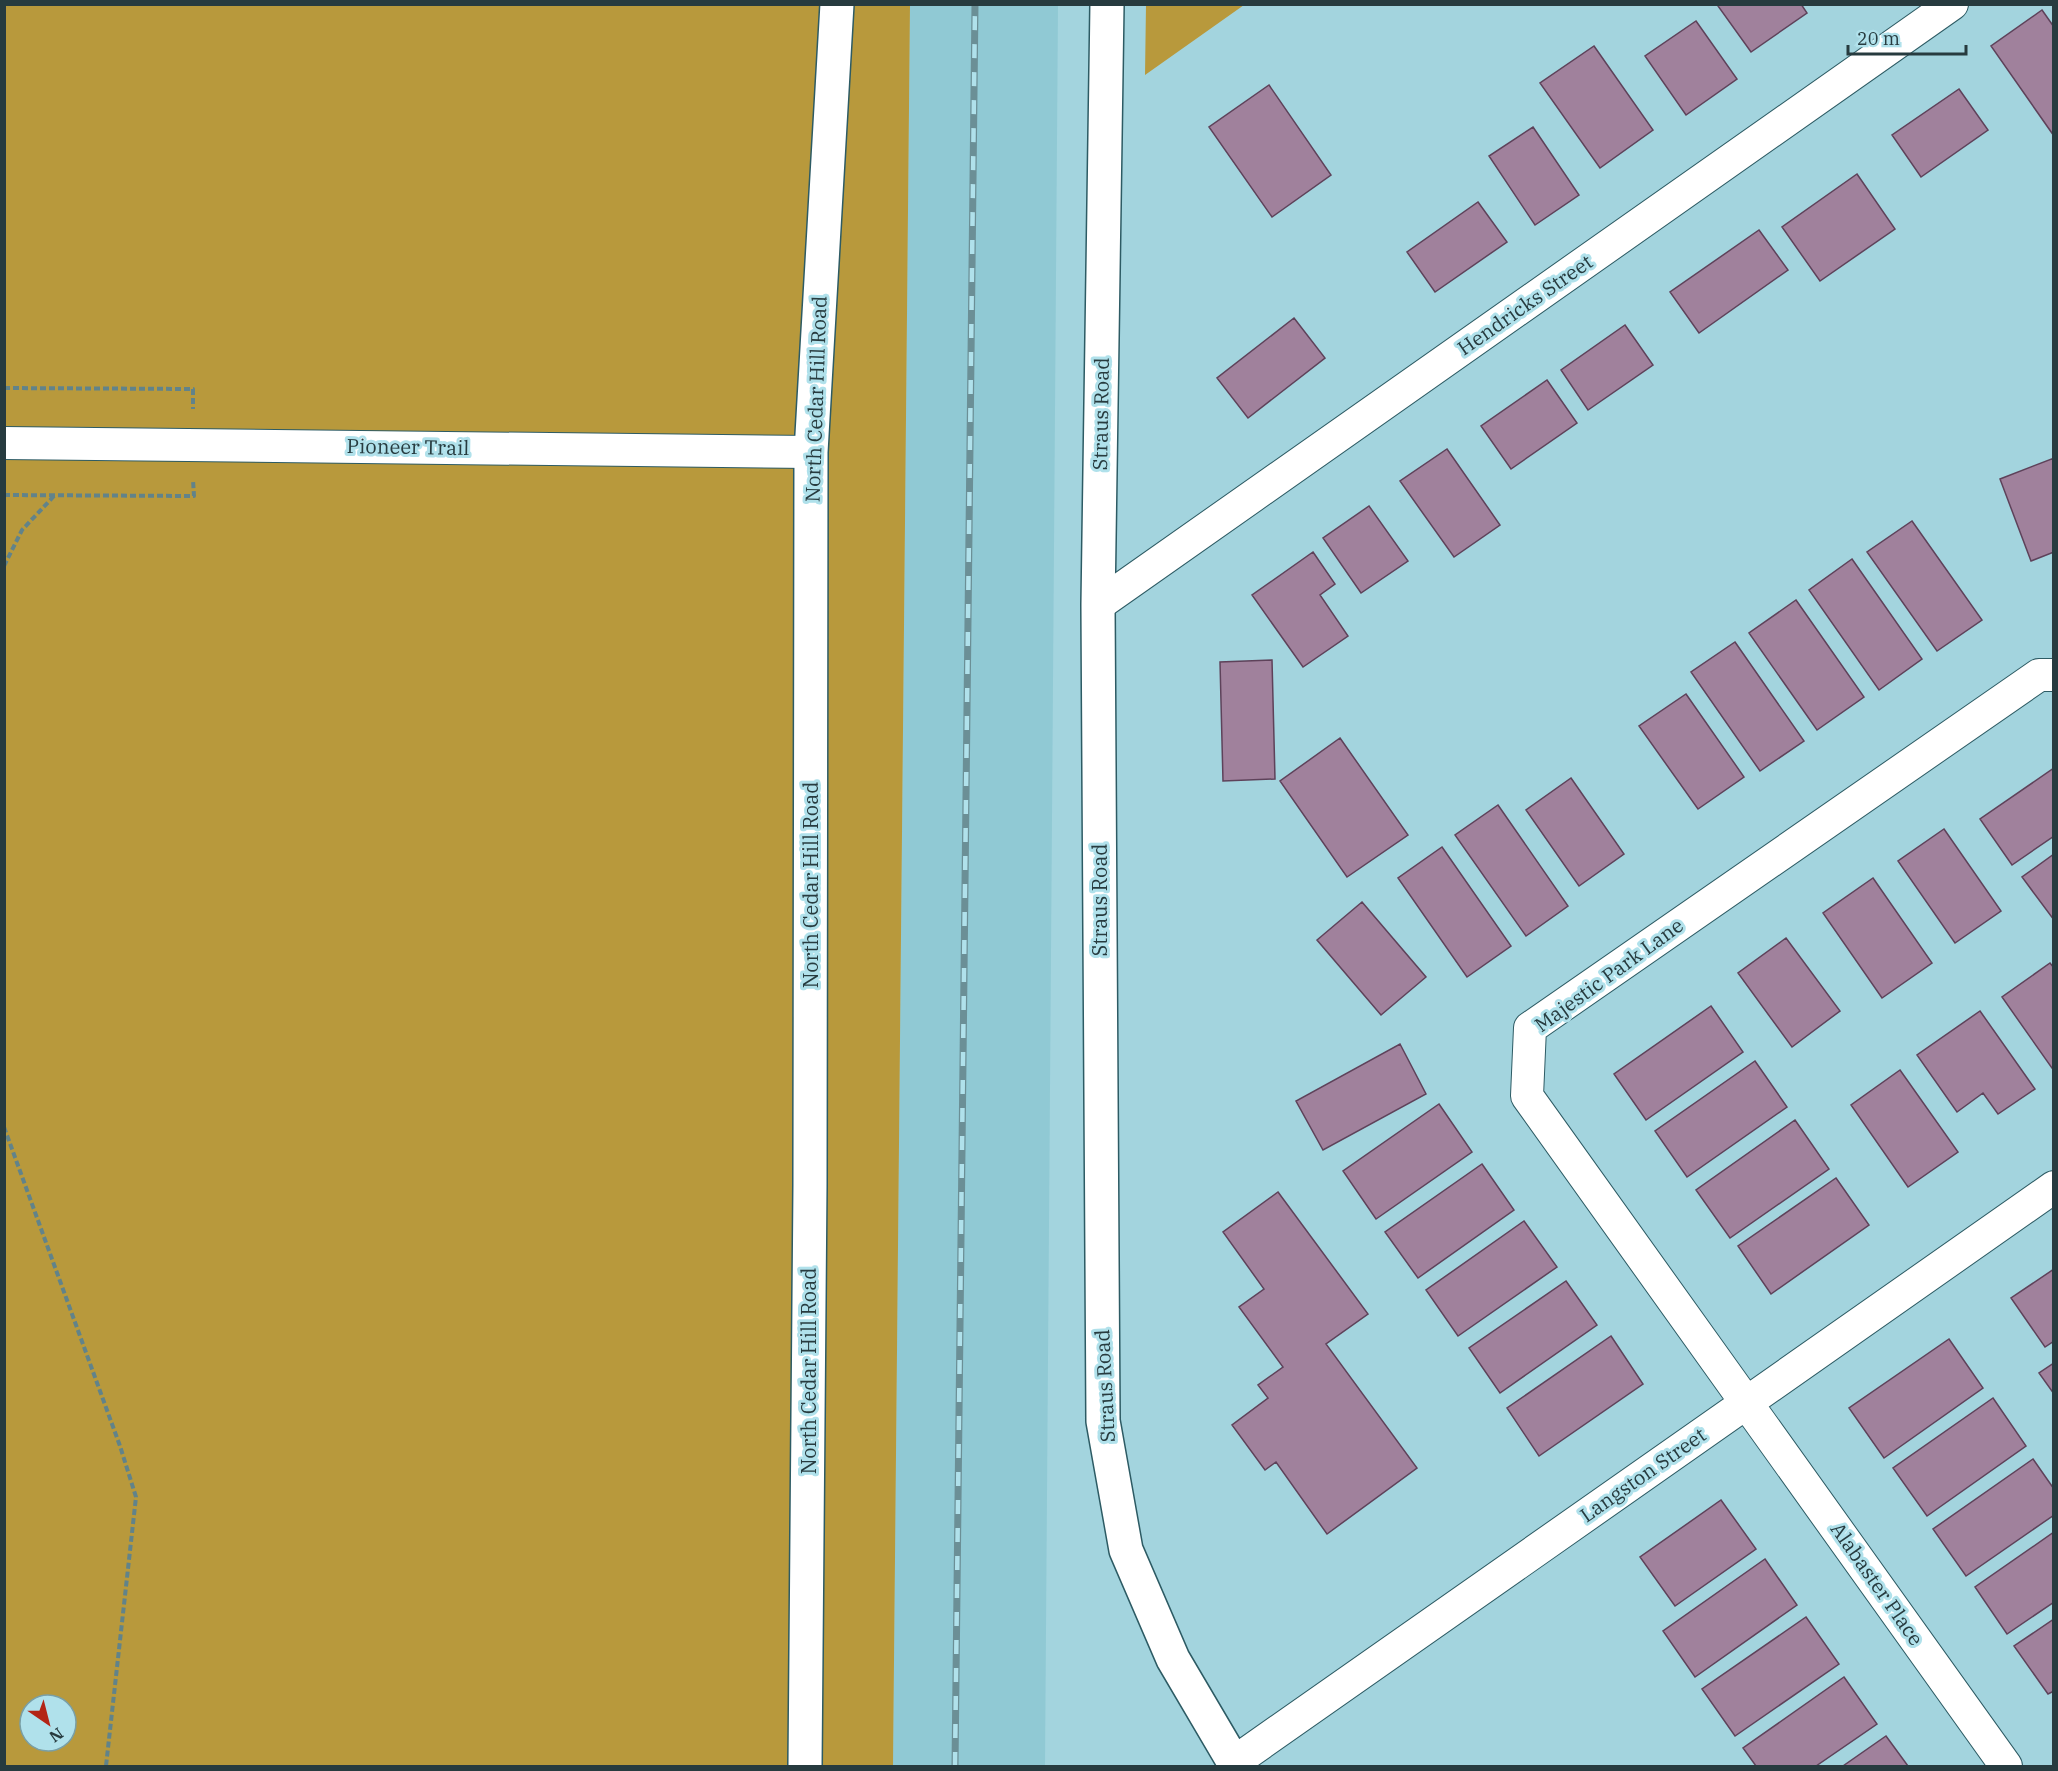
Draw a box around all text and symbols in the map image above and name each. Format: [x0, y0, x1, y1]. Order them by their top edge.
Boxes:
scale bar [1848, 18, 1966, 56]
text: 20 m [1857, 27, 1900, 50]
street label: Hendricks Street [1452, 248, 1598, 361]
street label: North Cedar Hill Road [798, 295, 833, 503]
street label: Straus Road [1086, 357, 1115, 471]
street label: Pioneer Trail [346, 432, 470, 461]
street label: North Cedar Hill Road [797, 782, 824, 988]
street label: Straus Road [1086, 844, 1113, 956]
street label: Majestic Park Lane [1529, 911, 1689, 1038]
street label: North Cedar Hill Road [795, 1268, 822, 1474]
street label: Straus Road [1088, 1329, 1121, 1443]
street label: Langston Street [1574, 1421, 1711, 1528]
street label: Alabaster Place [1825, 1517, 1930, 1651]
north arrow [18, 1693, 78, 1753]
text: N [46, 1723, 68, 1747]

